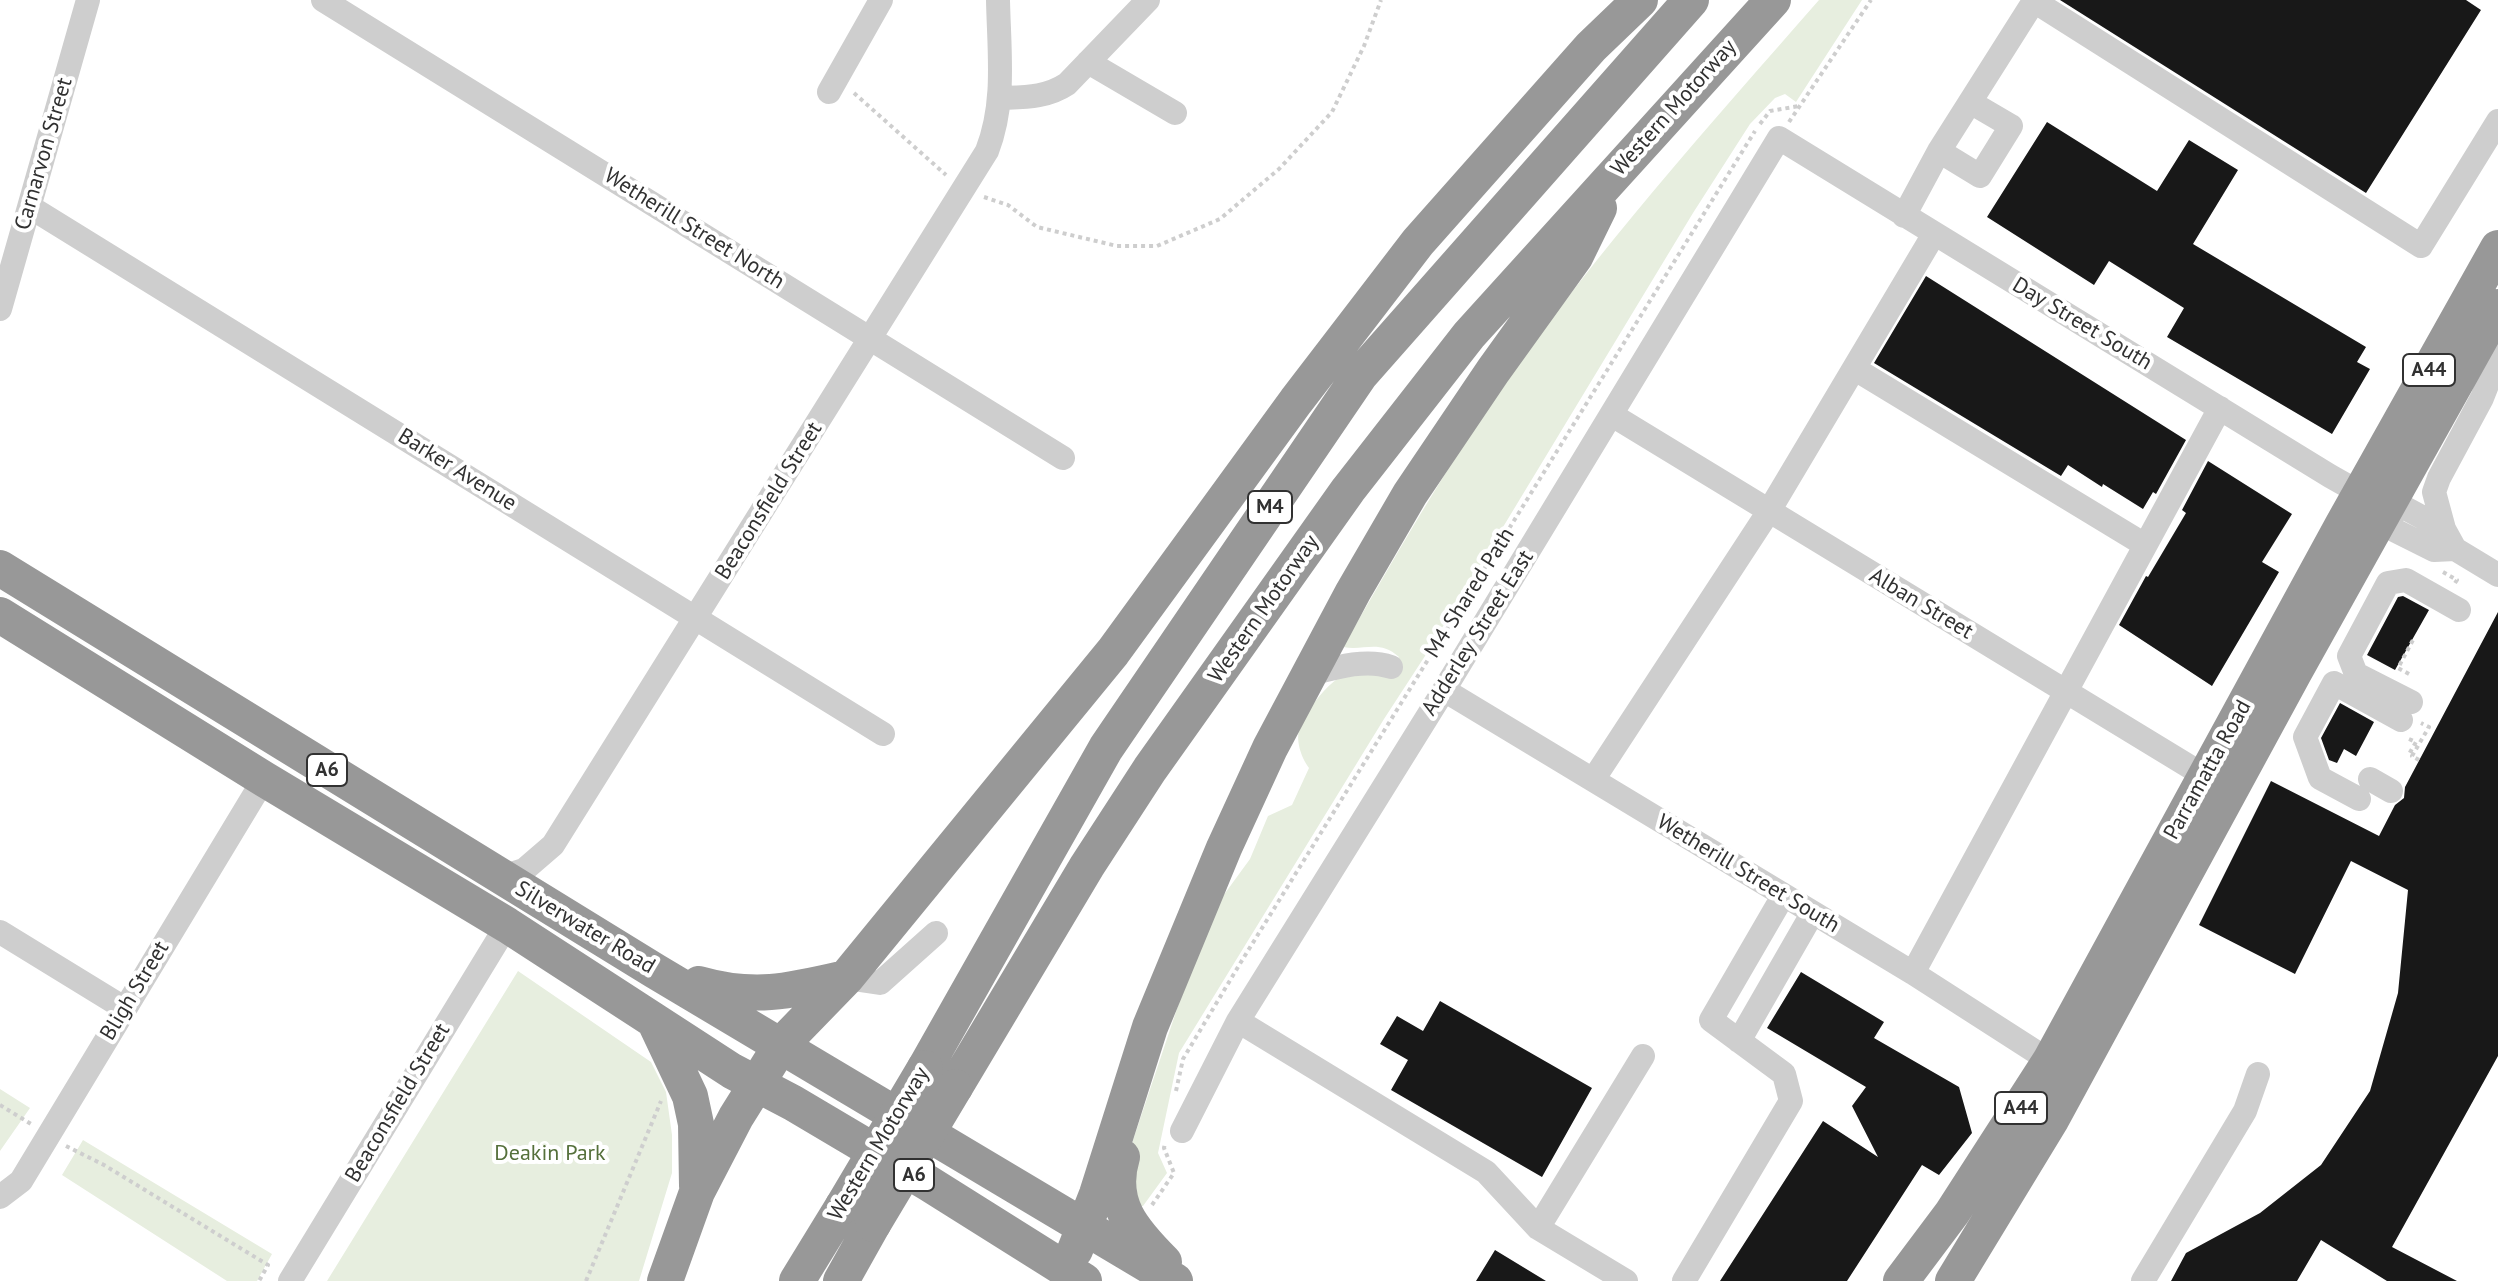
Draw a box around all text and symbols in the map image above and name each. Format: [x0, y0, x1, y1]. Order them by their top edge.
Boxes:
street label: Western Motorway [1606, 34, 1742, 182]
street label: Carnarvon Street [10, 75, 78, 233]
street label: Wetherill Street North [599, 163, 789, 295]
street label: Day Street South [2007, 272, 2157, 376]
road number: A44 [2403, 354, 2455, 386]
street label: Beaconsfield Street [710, 417, 828, 585]
street label: Barker Avenue [393, 423, 521, 517]
road number: M4 [1248, 491, 1292, 523]
street label: M4 Shared Path [1420, 523, 1520, 663]
street label: Western Motorway [1203, 530, 1325, 688]
street label: Adderley Street East [1416, 545, 1540, 721]
street label: Alban Street [1864, 563, 1978, 645]
street label: Parramatta Road [2159, 696, 2257, 844]
road number: A6 [307, 754, 347, 786]
street label: Wetherill Street South [1652, 809, 1844, 939]
street label: Silverwater Road [510, 876, 660, 980]
street label: Bligh Street [95, 937, 175, 1045]
street label: Beaconsfield Street [340, 1019, 456, 1187]
street label: Western Motorway [823, 1062, 935, 1226]
road number: A44 [1995, 1092, 2047, 1124]
park label: Deakin Park [494, 1141, 606, 1167]
road number: A6 [894, 1159, 934, 1191]

